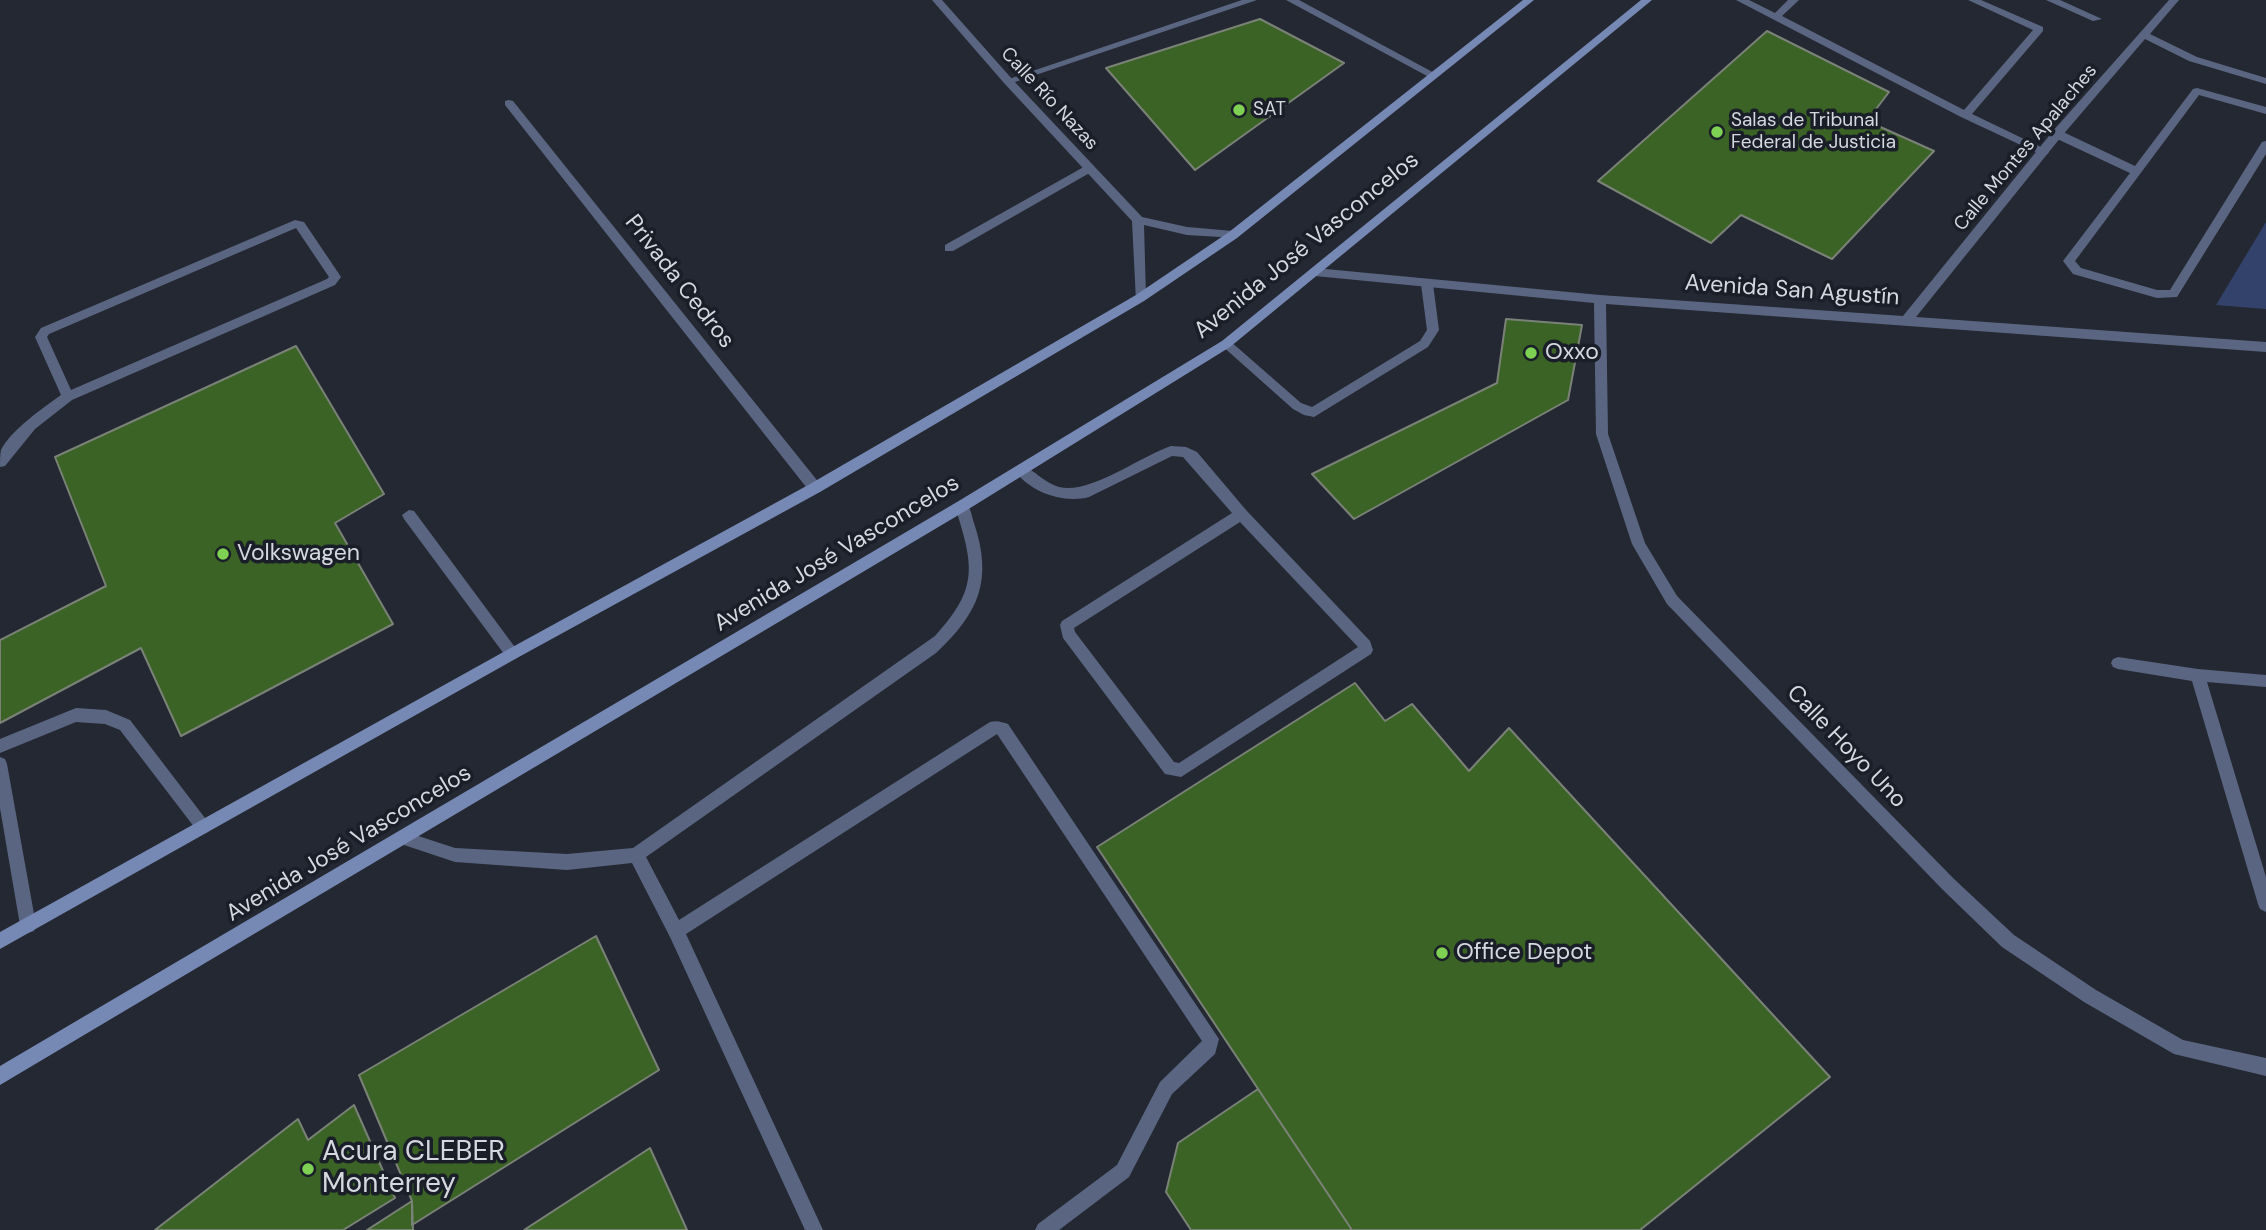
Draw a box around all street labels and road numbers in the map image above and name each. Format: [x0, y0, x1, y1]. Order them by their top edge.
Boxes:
street label: Calle Río Nazas [996, 43, 1102, 155]
street label: Calle Montes Apalaches [1950, 60, 2102, 236]
street label: Avenida José Vasconcelos [1189, 147, 1425, 345]
street label: Privada Cedros [618, 210, 740, 354]
street label: Avenida San Agustín [1684, 270, 1900, 312]
street label: Avenida José Vasconcelos [709, 470, 965, 638]
street label: Calle Hoyo Uno [1780, 680, 1912, 814]
street label: Avenida José Vasconcelos [221, 760, 477, 928]

